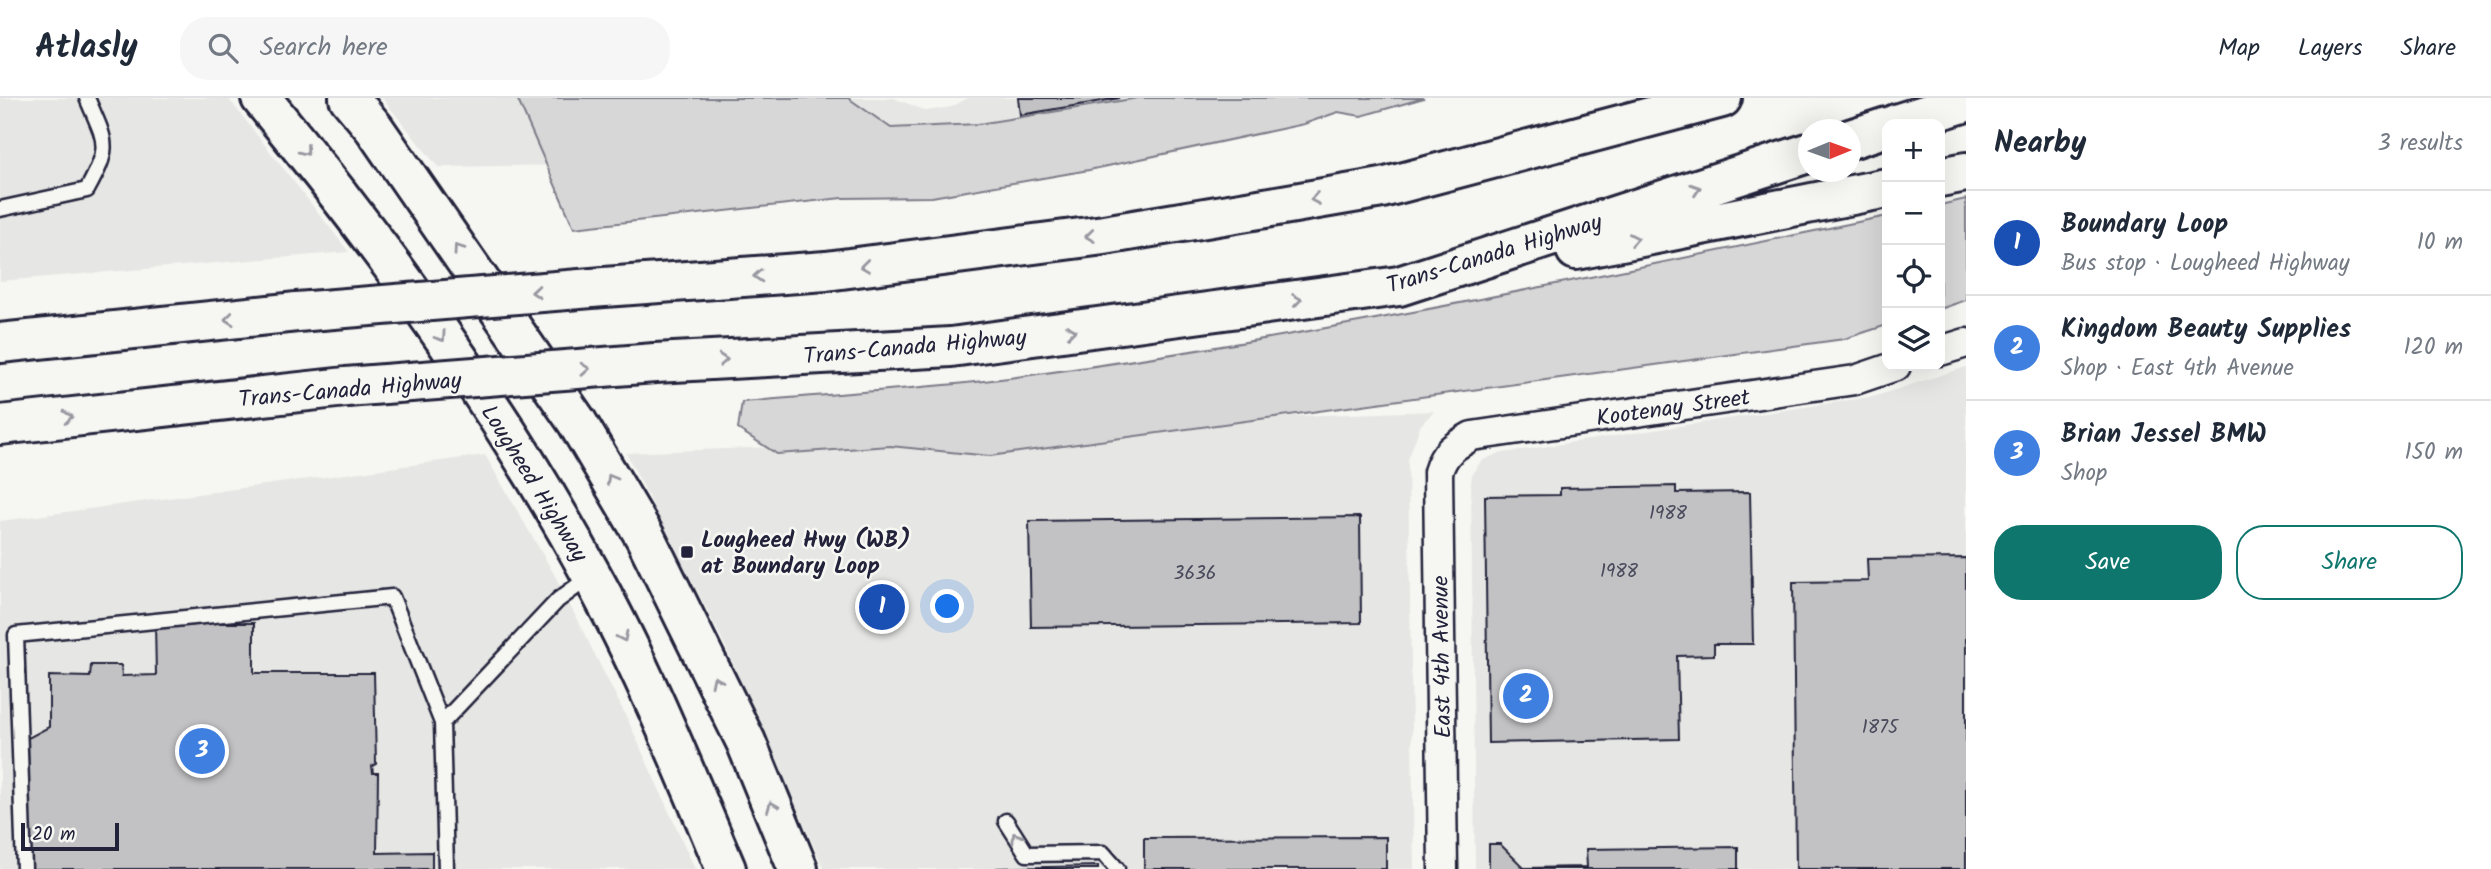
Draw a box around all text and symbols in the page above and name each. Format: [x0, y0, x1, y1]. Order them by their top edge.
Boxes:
search box [180, 17, 670, 80]
text: Atlasly [35, 22, 138, 75]
text: Search here [260, 27, 388, 69]
icon: search [204, 29, 242, 67]
text: Map [2218, 29, 2260, 68]
text: Layers [2298, 29, 2362, 68]
text: Share [2400, 29, 2456, 68]
north arrow [1798, 119, 1861, 182]
map controls [1882, 119, 1945, 371]
button: + [1882, 119, 1945, 182]
text: Nearby [1994, 120, 2086, 168]
text: 3 results [2377, 126, 2463, 162]
one-way arrow [296, 143, 309, 155]
button: − [1882, 182, 1945, 245]
one-way arrow [1690, 183, 1702, 197]
one-way arrow [1309, 191, 1321, 206]
text: Boundary Loop [2061, 204, 2228, 246]
street label: Trans-Canada Highway [1382, 205, 1607, 305]
text: 1 [2014, 225, 2020, 261]
text: 10 m [2417, 225, 2463, 261]
one-way arrow [1085, 229, 1096, 244]
one-way arrow [1628, 232, 1640, 247]
one-way arrow [454, 244, 466, 257]
button: locate [1882, 245, 1945, 308]
text: Bus stop · Lougheed Highway [2061, 246, 2350, 282]
one-way arrow [859, 258, 871, 273]
one-way arrow [752, 268, 763, 283]
one-way arrow [530, 284, 541, 299]
one-way arrow [1291, 293, 1303, 308]
button: layers [1882, 308, 1945, 371]
text: Kingdom Beauty Supplies [2061, 309, 2351, 351]
one-way arrow [224, 311, 235, 326]
street label: Trans-Canada Highway [802, 320, 1028, 376]
one-way arrow [1066, 324, 1077, 339]
one-way arrow [433, 329, 445, 342]
text: 2 [2010, 330, 2024, 366]
text: 120 m [2403, 330, 2463, 366]
text: Shop · East 4th Avenue [2061, 351, 2294, 387]
one-way arrow [718, 352, 729, 367]
one-way arrow [580, 362, 591, 377]
street label: Trans-Canada Highway [237, 363, 463, 419]
street label: Kootenay Street [1594, 380, 1754, 438]
street label: Lougheed Highway [470, 398, 596, 570]
one-way arrow [63, 410, 74, 425]
text: Brian Jessel BMW [2061, 414, 2267, 456]
text: 3 [2011, 435, 2023, 471]
text: 150 m [2404, 435, 2463, 471]
text: Shop [2061, 456, 2107, 492]
one-way arrow [606, 474, 619, 487]
house number: 1988 [1649, 499, 1688, 529]
place label: Lougheed Hwy (WB) at Boundary Loop [701, 523, 911, 585]
button: Save [1994, 525, 2222, 600]
button: Share [2236, 525, 2463, 600]
marker: Lougheed Hwy (WB) at Boundary Loop [679, 544, 695, 560]
house number: 1988 [1600, 557, 1639, 587]
house number: 3636 [1174, 559, 1216, 589]
street label: East 4th Avenue [1424, 575, 1462, 739]
pin: 1 [859, 581, 905, 633]
your location [930, 589, 964, 623]
one-way arrow [614, 630, 628, 642]
pin: 2 [1503, 670, 1549, 722]
one-way arrow [711, 676, 725, 688]
house number: 1875 [1862, 713, 1900, 743]
pin: 3 [179, 725, 225, 777]
one-way arrow [767, 800, 781, 812]
scale bar [21, 820, 119, 852]
text: 20 m [32, 820, 75, 850]
one-way arrow [1012, 832, 1024, 845]

